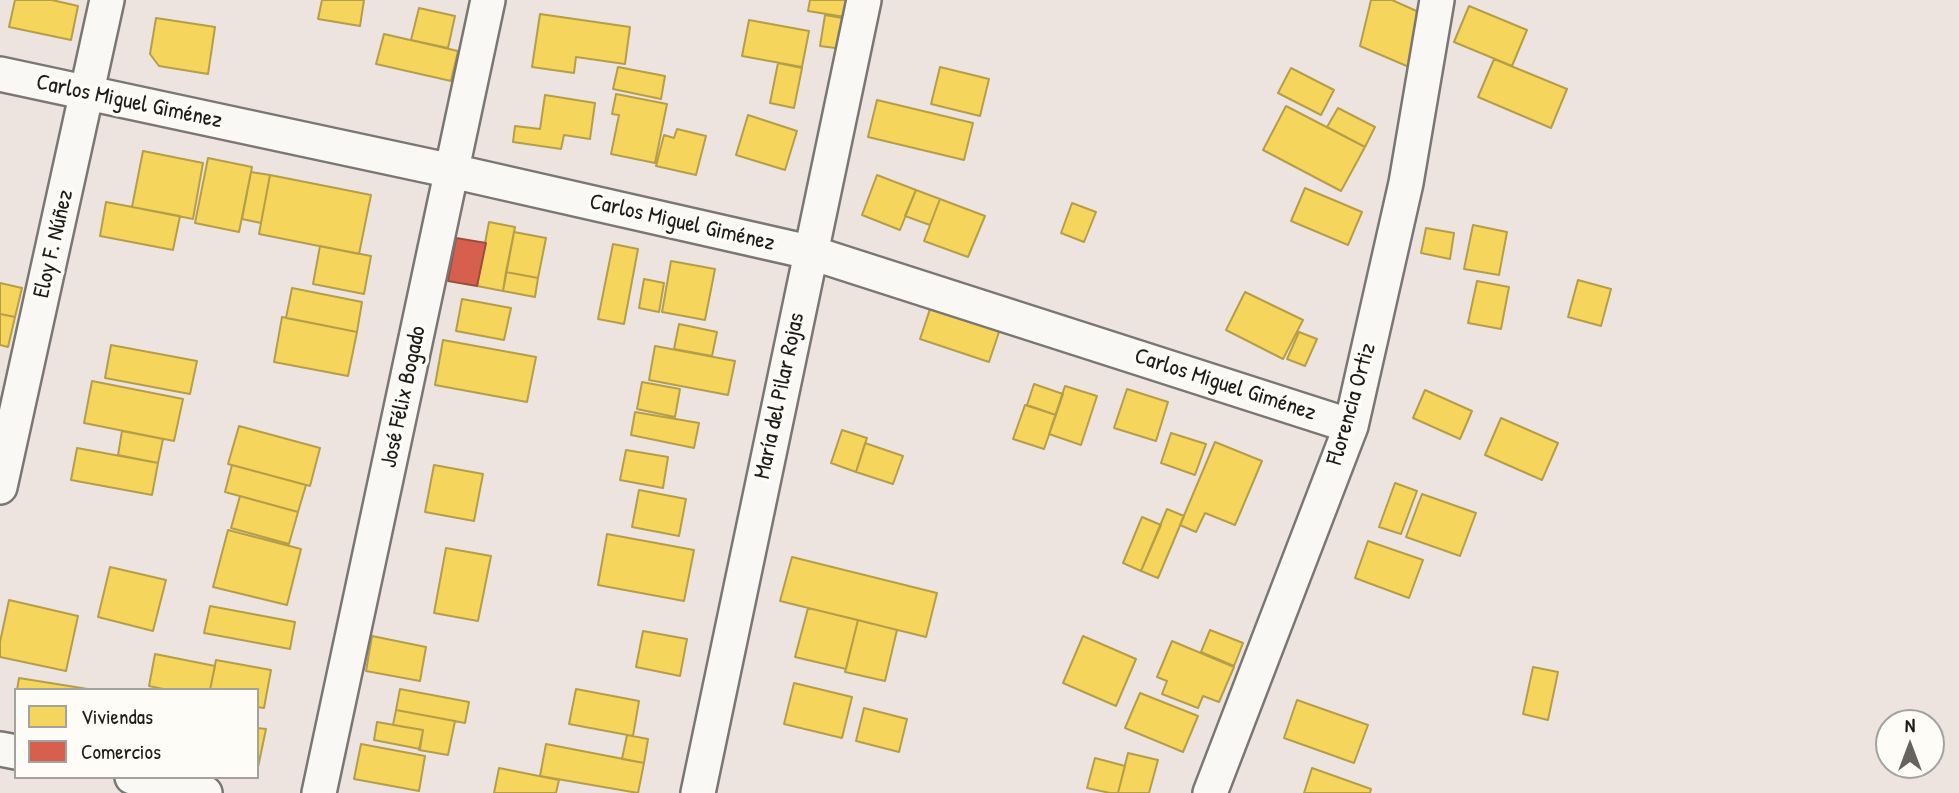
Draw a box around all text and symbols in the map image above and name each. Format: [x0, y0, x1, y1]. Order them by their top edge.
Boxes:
street label: Carlos Miguel Giménez [34, 69, 224, 135]
street label: Eloy F. Núñez [28, 187, 80, 301]
street label: Carlos Miguel Giménez [587, 188, 777, 258]
street label: María del Pilar Rojas [749, 310, 811, 482]
street label: José Félix Bogado [376, 324, 432, 470]
street label: Florencia Ortiz [1321, 340, 1383, 468]
street label: Carlos Miguel Giménez [1131, 343, 1319, 427]
legend [14, 688, 259, 779]
text: Viviendas [81, 702, 153, 731]
north arrow [1875, 709, 1945, 779]
text: N [1905, 712, 1915, 738]
text: Comercios [81, 737, 161, 766]

